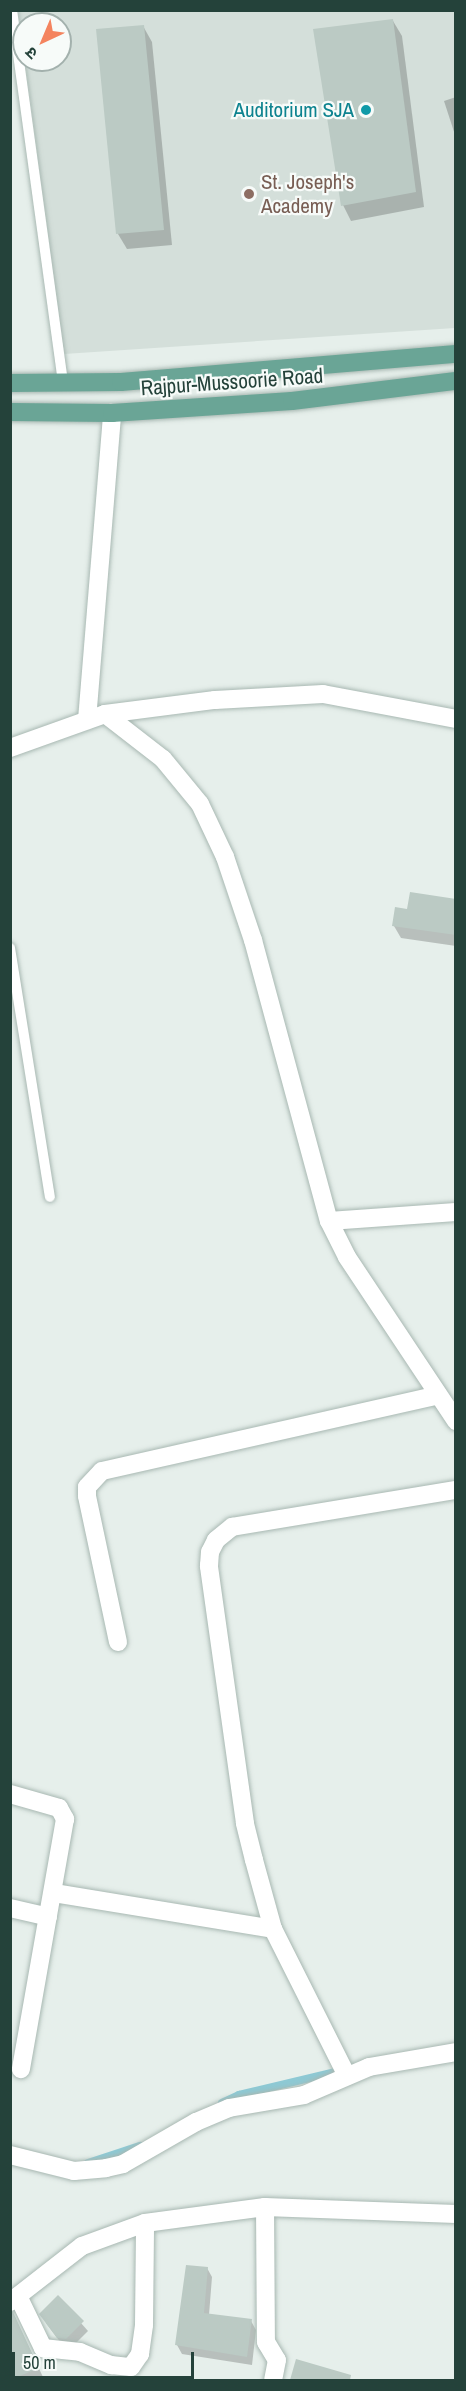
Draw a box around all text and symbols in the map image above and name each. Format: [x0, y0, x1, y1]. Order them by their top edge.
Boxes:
north arrow [12, 12, 72, 72]
text: उ [20, 42, 42, 65]
place label: Auditorium SJA [233, 97, 354, 123]
marker: Auditorium SJA [359, 103, 373, 117]
place label: St. Joseph's Academy [261, 169, 354, 219]
marker: St. Joseph's Academy [242, 187, 256, 201]
street label: Rajpur-Mussoorie Road [140, 363, 324, 401]
scale bar [15, 2340, 196, 2378]
text: 50 m [23, 2350, 56, 2375]

